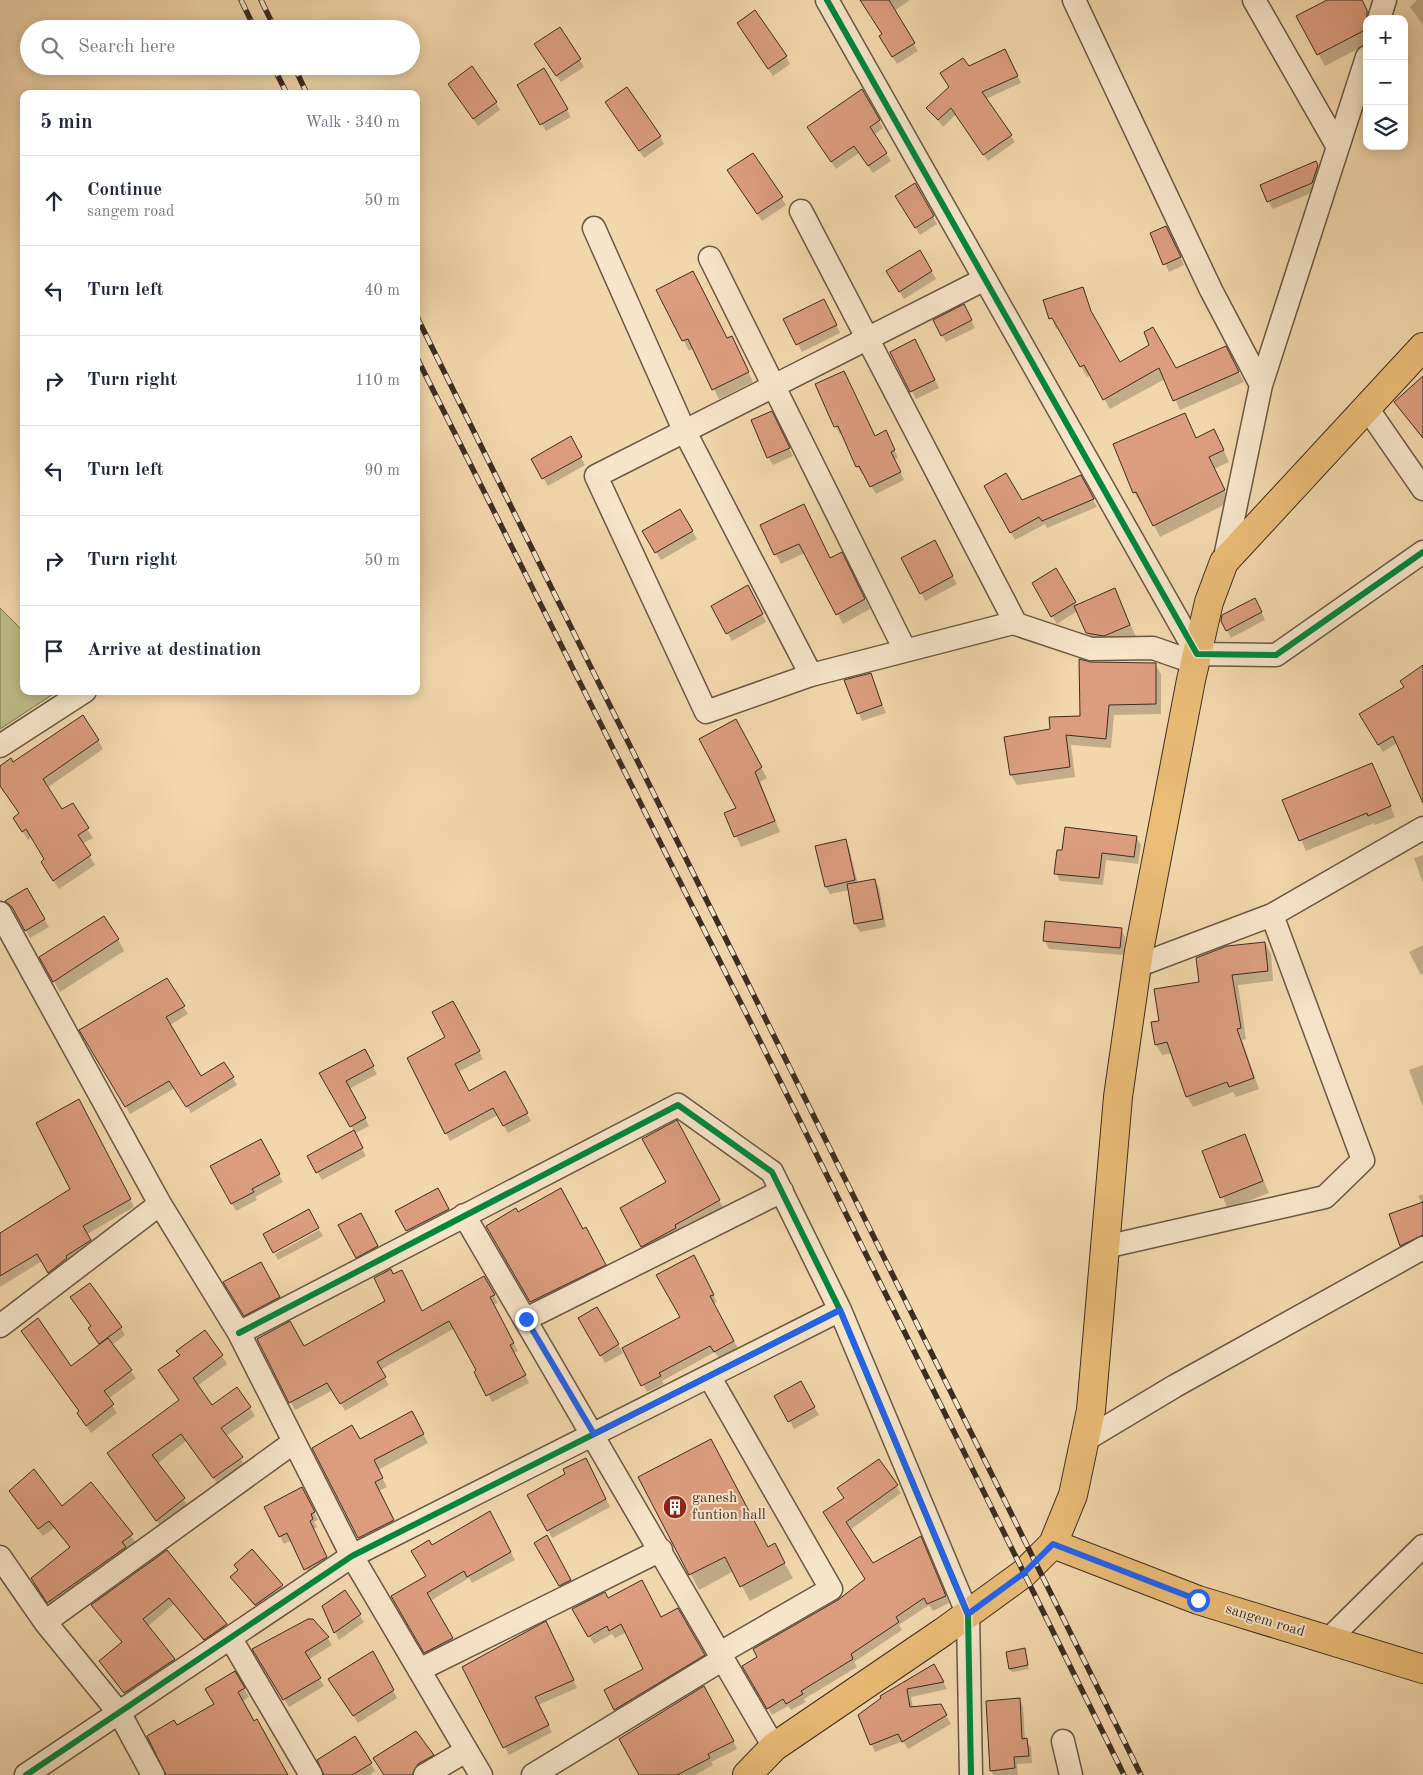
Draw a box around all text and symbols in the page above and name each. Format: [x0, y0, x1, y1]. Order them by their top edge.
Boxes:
map controls [1363, 15, 1408, 150]
button: + [1363, 15, 1408, 60]
search box [20, 20, 420, 75]
icon: search [38, 34, 66, 62]
text: Search here [78, 38, 175, 57]
button: − [1363, 60, 1408, 105]
button: layers [1363, 105, 1408, 150]
text: 5 min [40, 112, 93, 133]
text: Walk · 340 m [305, 115, 400, 131]
text: Continue [87, 181, 162, 200]
icon: ahead [40, 187, 68, 215]
text: 50 m [364, 193, 400, 209]
text: sangem road [87, 204, 174, 220]
icon: left [40, 277, 68, 305]
text: Turn left [87, 281, 164, 300]
text: 40 m [364, 283, 400, 299]
icon: right [40, 367, 68, 395]
text: Turn right [87, 371, 177, 390]
text: 110 m [355, 373, 400, 389]
icon: left [40, 457, 68, 485]
text: Turn left [87, 461, 164, 480]
text: 90 m [364, 463, 400, 479]
icon: right [40, 547, 68, 575]
text: Turn right [87, 551, 177, 570]
text: 50 m [364, 553, 400, 569]
icon: arrive [40, 637, 68, 665]
text: Arrive at destination [87, 641, 261, 660]
route end [515, 1308, 538, 1331]
place label: ganesh funtion hall [692, 1491, 766, 1523]
building icon: ganesh funtion hall [662, 1494, 688, 1520]
route start [1187, 1589, 1210, 1612]
street label: sangem road [1224, 1602, 1307, 1640]

